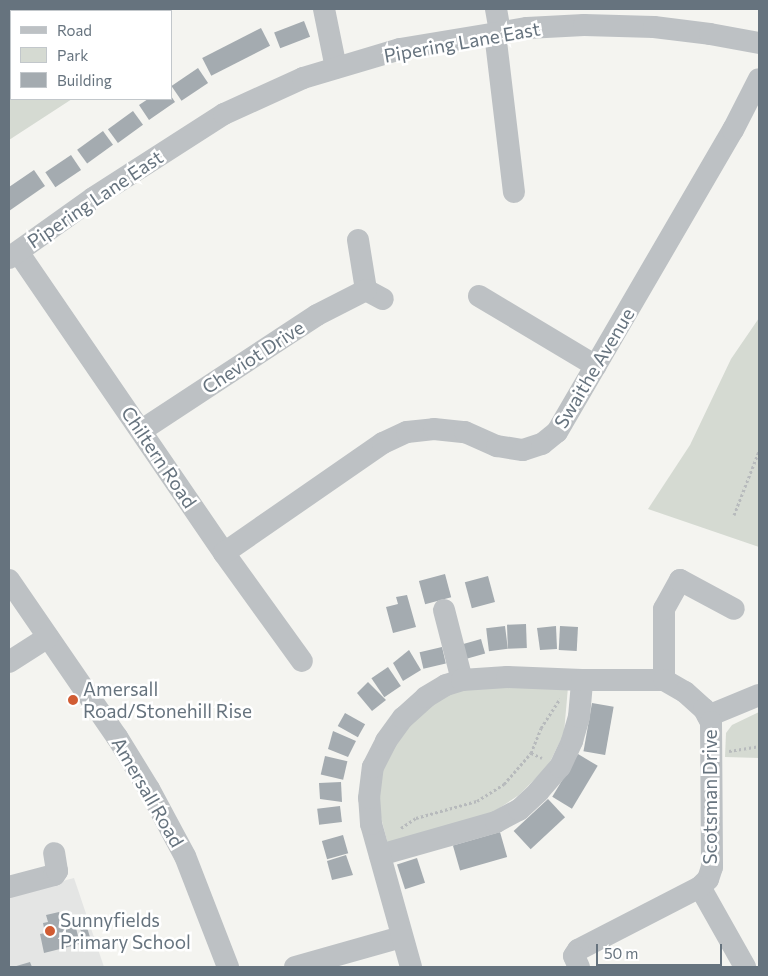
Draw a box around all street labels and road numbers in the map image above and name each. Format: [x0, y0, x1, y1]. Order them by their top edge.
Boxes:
street label: Pipering Lane East [382, 17, 542, 67]
street label: Pipering Lane East [23, 145, 167, 253]
street label: Swaithe Avenue [549, 304, 639, 432]
street label: Cheviot Drive [198, 316, 308, 398]
street label: Chiltern Road [117, 402, 201, 512]
street label: Scotsman Drive [699, 729, 721, 865]
street label: Amersall Road [107, 733, 189, 851]

